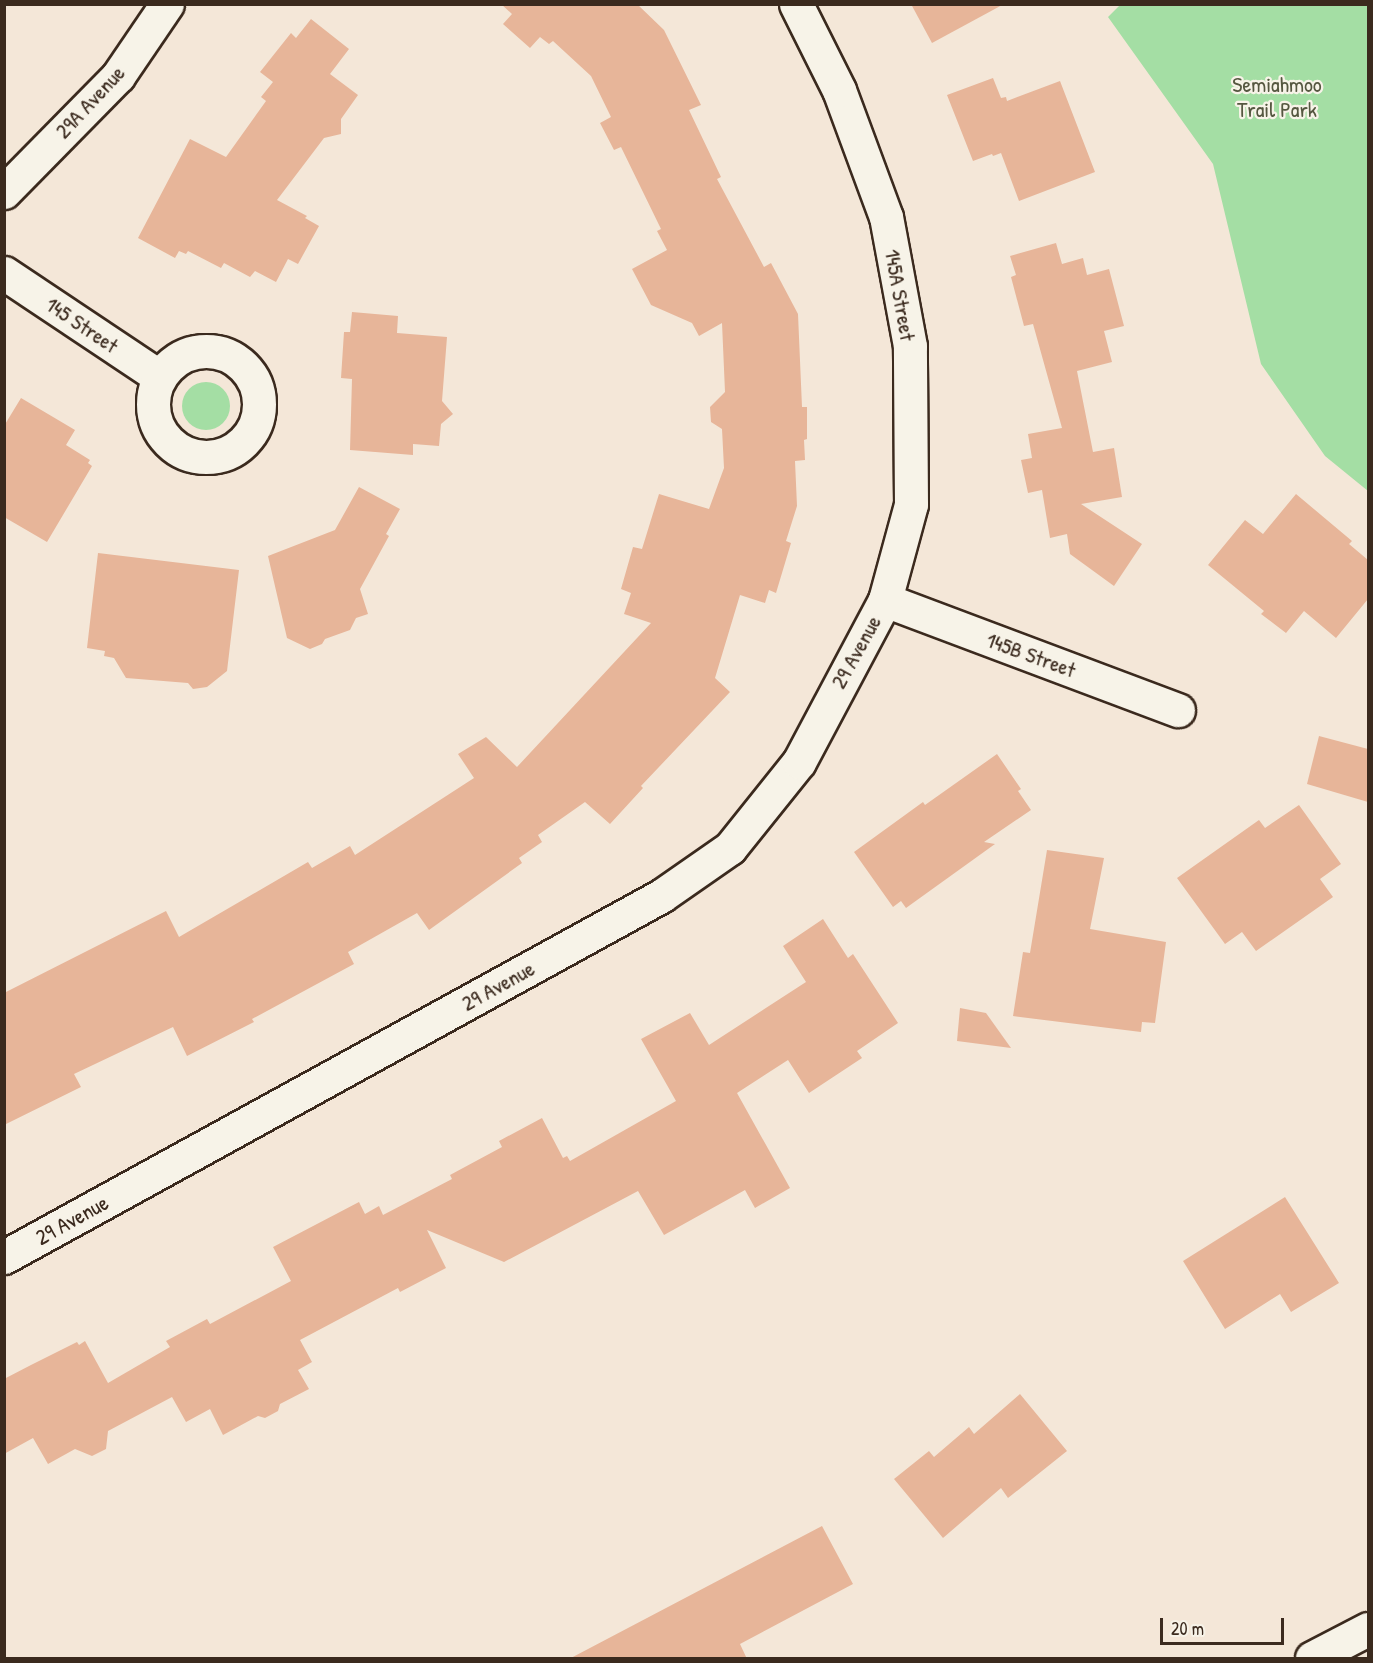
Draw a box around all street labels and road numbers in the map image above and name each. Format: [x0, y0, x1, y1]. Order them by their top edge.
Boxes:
street label: 29A Avenue [50, 60, 130, 144]
street label: 145A Street [879, 247, 921, 343]
street label: 145 Street [41, 291, 123, 359]
street label: 29 Avenue [825, 611, 887, 693]
street label: 145B Street [983, 627, 1079, 683]
street label: 29 Avenue [457, 955, 539, 1017]
street label: 29 Avenue [31, 1189, 113, 1251]

